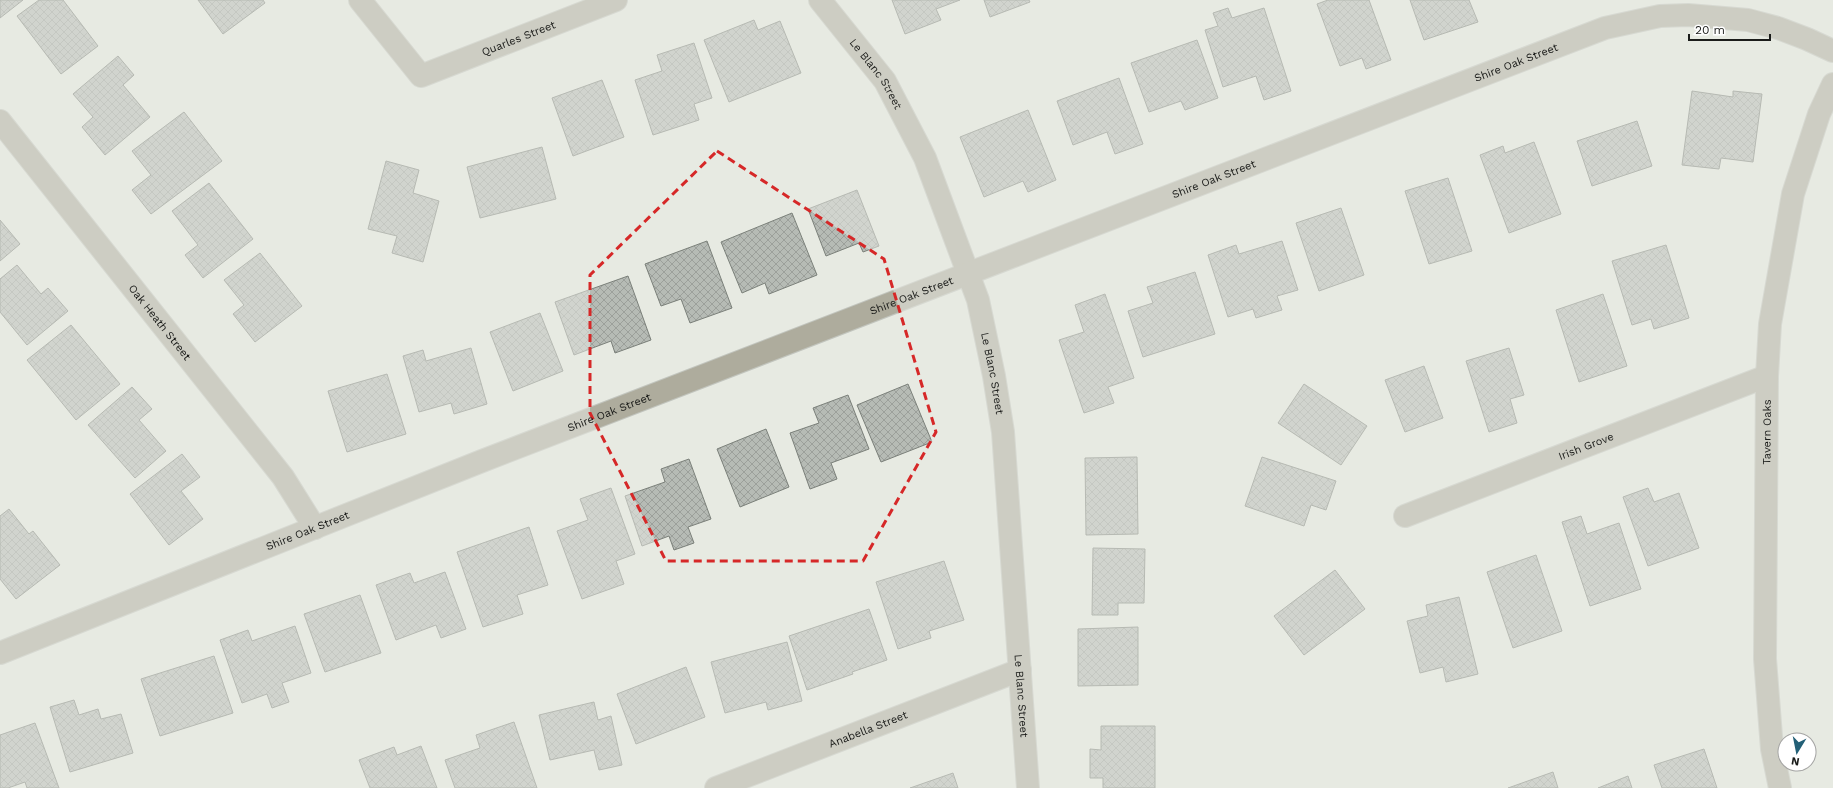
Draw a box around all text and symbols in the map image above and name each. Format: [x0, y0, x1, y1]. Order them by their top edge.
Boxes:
scale bar [1689, 16, 1770, 42]
street label: Quarles Street [480, 18, 558, 58]
text: 20 m [1695, 23, 1725, 37]
street label: Le Blanc Street [847, 36, 905, 112]
street label: Shire Oak Street [1472, 40, 1560, 84]
street label: Shire Oak Street [1170, 157, 1258, 201]
street label: Shire Oak Street [868, 273, 955, 317]
street label: Oak Heath Street [126, 282, 194, 363]
street label: Le Blanc Street [978, 331, 1007, 416]
street label: Shire Oak Street [565, 390, 653, 434]
street label: Tavern Oaks [1760, 399, 1773, 465]
street label: Irish Grove [1557, 429, 1615, 463]
street label: Shire Oak Street [264, 508, 351, 553]
street label: Le Blanc Street [1012, 654, 1031, 738]
street label: Anabella Street [827, 708, 909, 750]
north arrow [1777, 732, 1817, 772]
text: N [1790, 754, 1800, 768]

